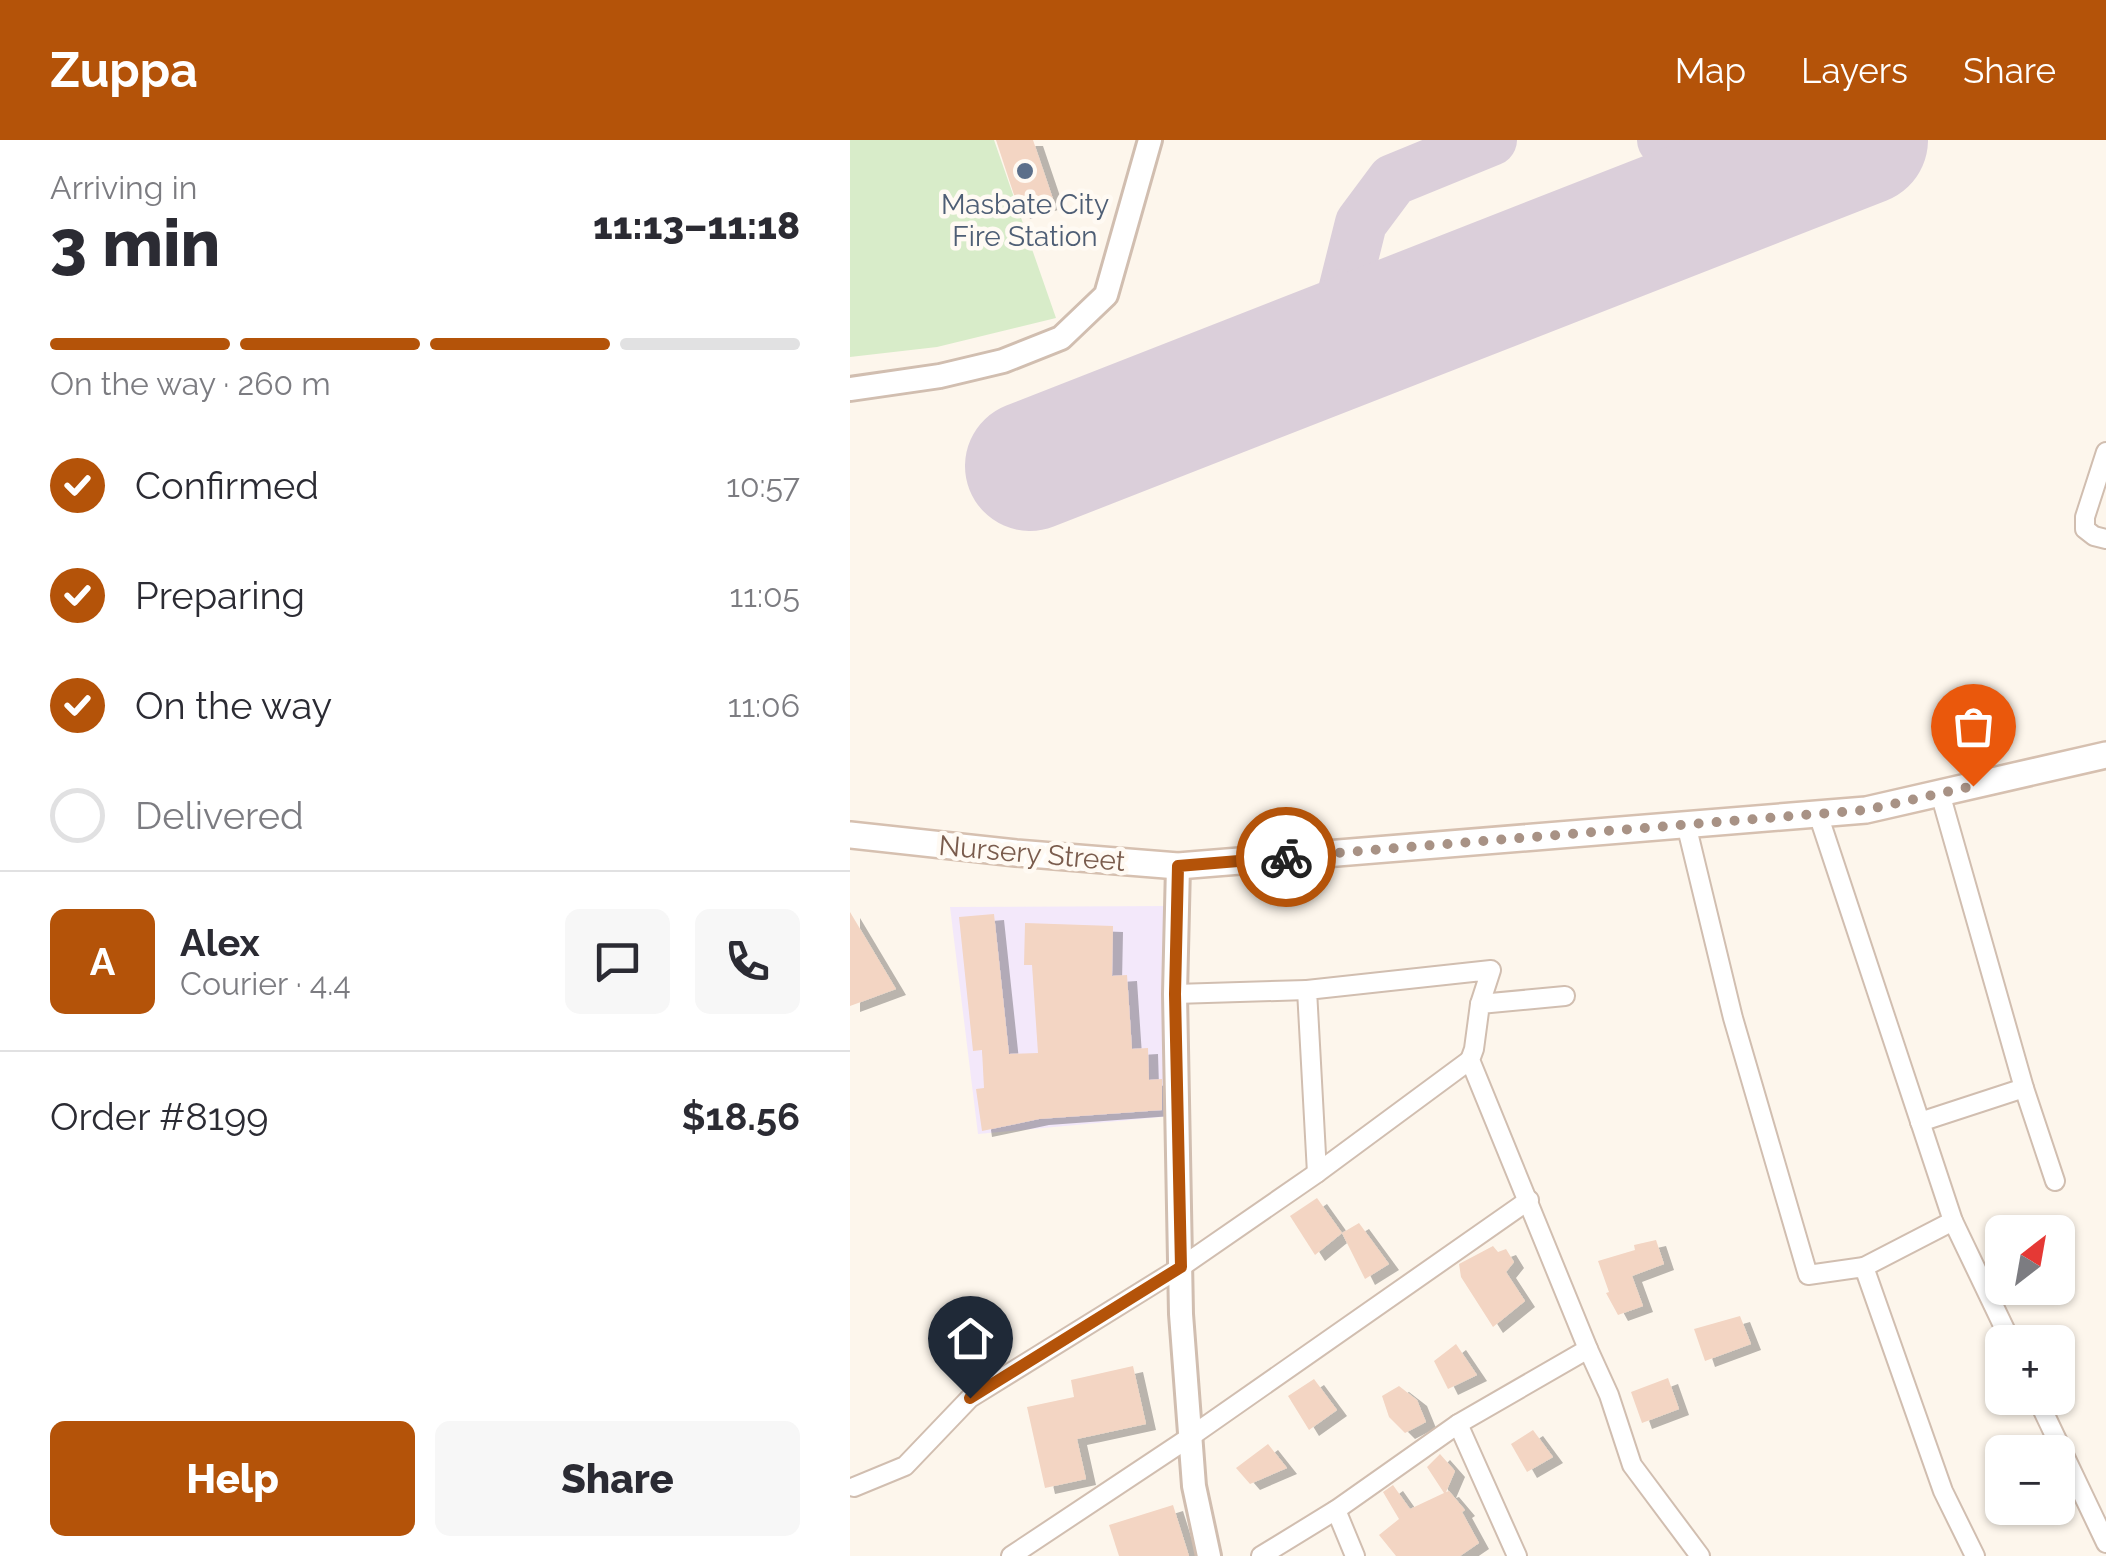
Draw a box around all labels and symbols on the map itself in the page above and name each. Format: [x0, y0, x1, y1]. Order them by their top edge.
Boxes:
marker: Masbate City Fire Station [1014, 160, 1036, 182]
place label: Masbate City Fire Station [941, 188, 1109, 253]
pin [1931, 684, 2016, 787]
courier [1236, 807, 1336, 907]
street label: Nursery Street [937, 829, 1127, 878]
north arrow [1985, 1215, 2075, 1305]
pin [928, 1296, 1013, 1399]

